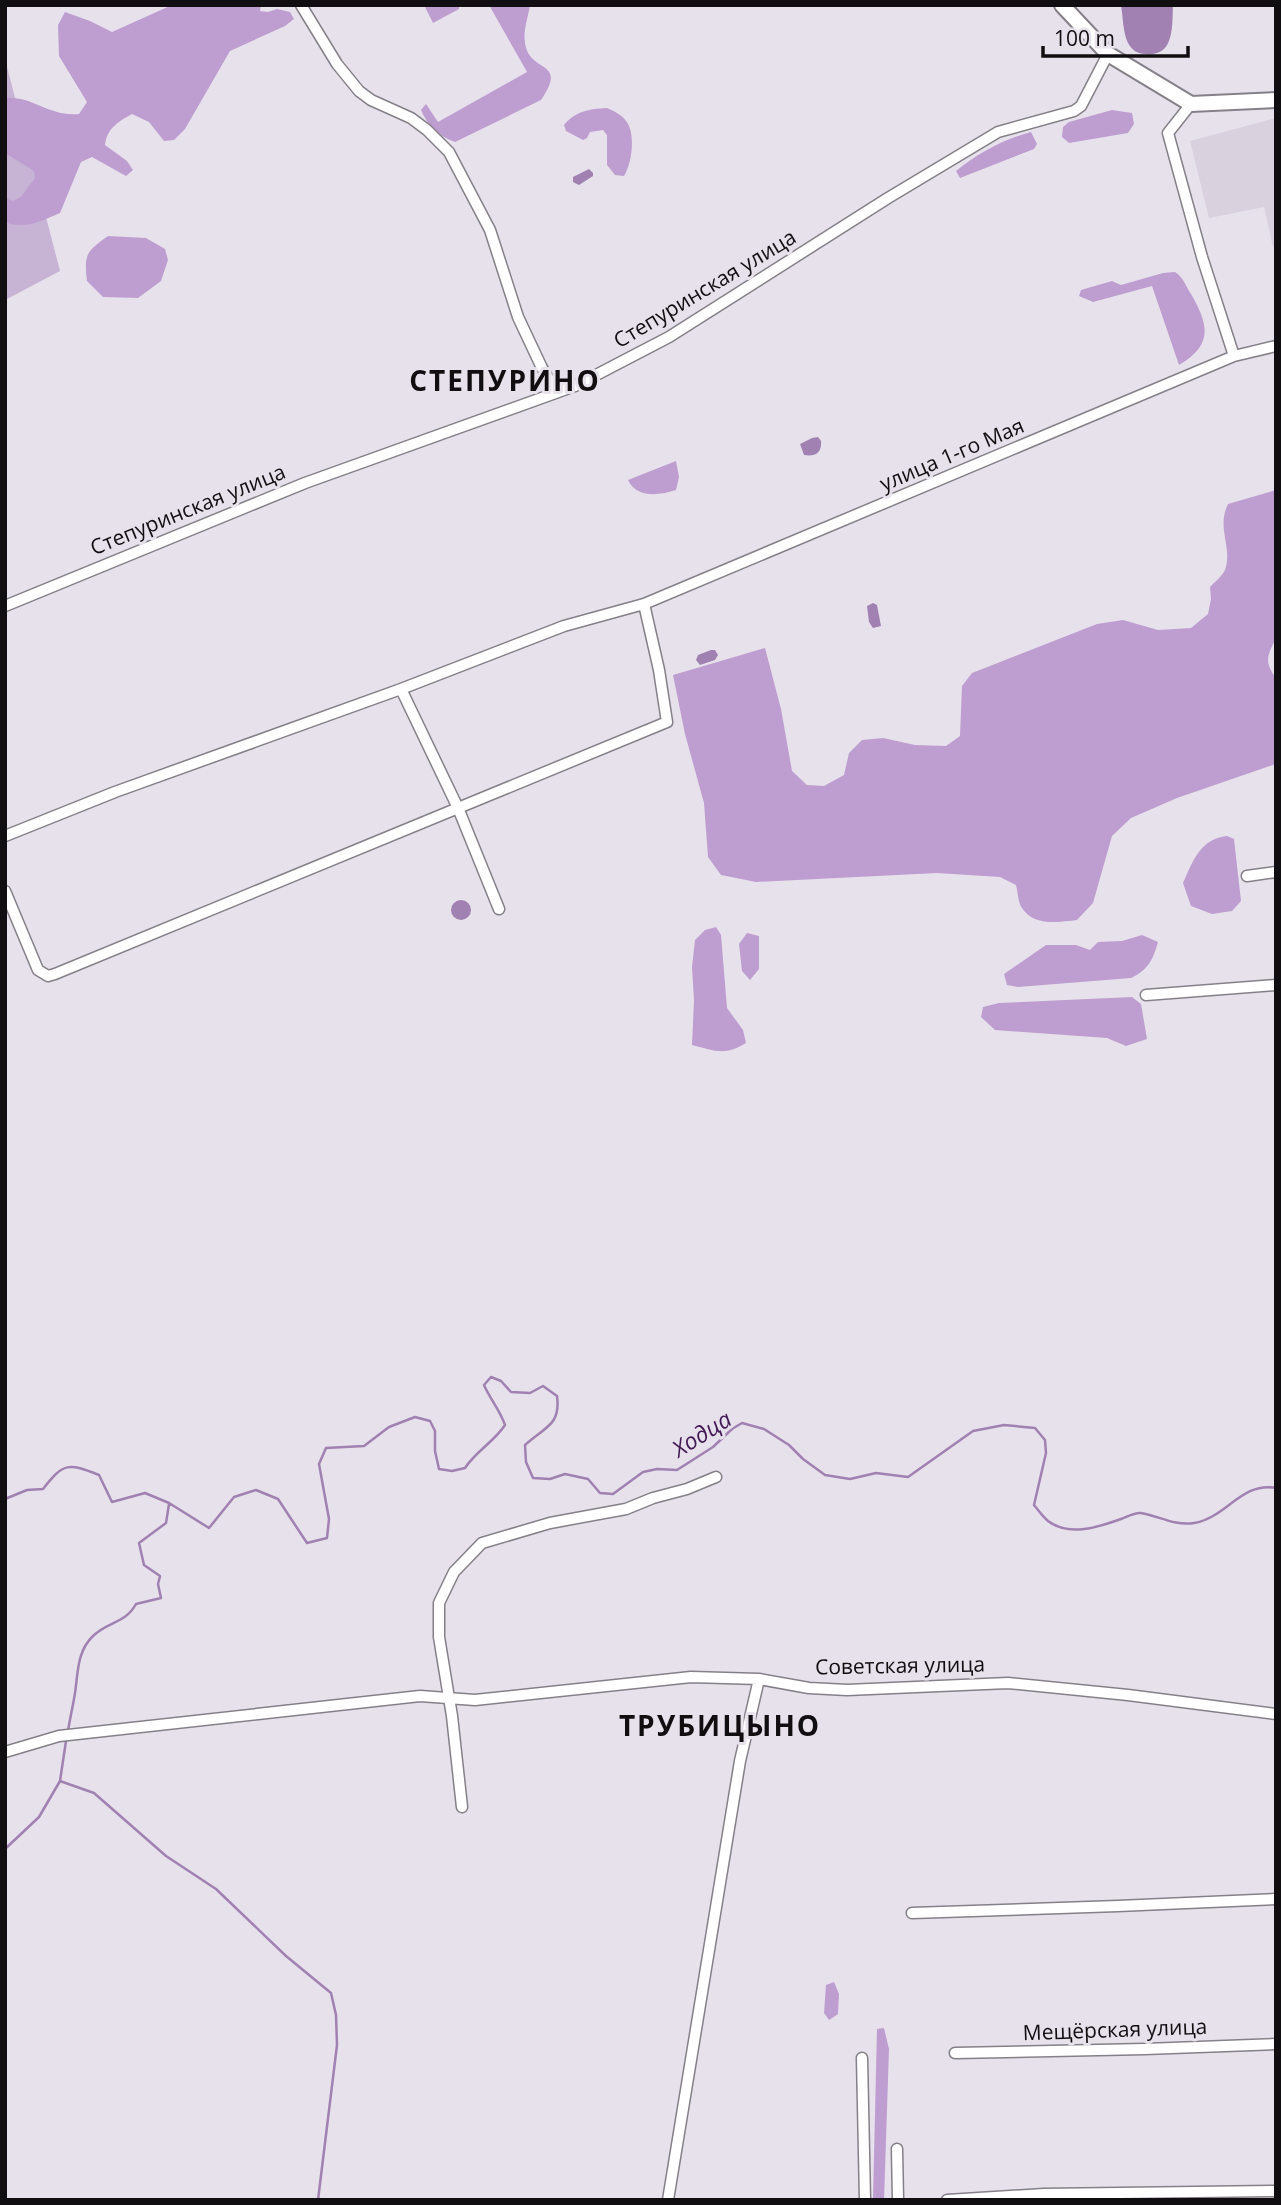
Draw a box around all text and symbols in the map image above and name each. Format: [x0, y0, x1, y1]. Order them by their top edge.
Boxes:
scale bar [1043, 14, 1188, 58]
text: 100 m [1054, 24, 1115, 52]
street label: Степуринская улица [608, 222, 801, 354]
district label: СТЕПУРИНО [409, 361, 601, 399]
street label: улица 1-го Мая [875, 411, 1028, 497]
street label: Степуринская улица [86, 457, 289, 561]
water label: Ходца [664, 1402, 737, 1465]
street label: Советская улица [815, 1650, 985, 1680]
district label: ТРУБИЦЫНО [619, 1706, 821, 1744]
street label: Мещёрская улица [1022, 2012, 1208, 2046]

